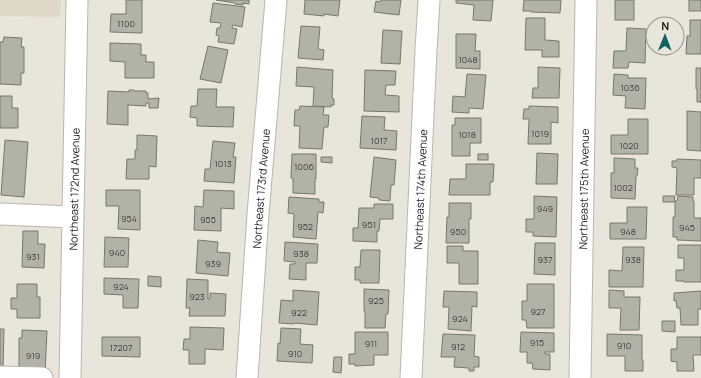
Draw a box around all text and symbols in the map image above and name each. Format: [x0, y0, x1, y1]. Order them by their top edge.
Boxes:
north arrow [645, 16, 685, 56]
house number: 1100 [117, 17, 135, 30]
text: N [661, 18, 669, 33]
house number: 1048 [458, 53, 478, 66]
house number: 1036 [620, 81, 640, 94]
street label: Northeast 172nd Avenue [65, 127, 82, 251]
street label: Northeast 173rd Avenue [248, 127, 273, 249]
house number: 1019 [531, 127, 549, 140]
street label: Northeast 174th Avenue [409, 128, 430, 250]
house number: 1018 [458, 128, 476, 141]
street label: Northeast 175th Avenue [575, 128, 591, 250]
house number: 1017 [370, 134, 388, 147]
house number: 1020 [619, 139, 639, 152]
house number: 1013 [214, 157, 232, 170]
house number: 1006 [294, 160, 314, 173]
house number: 1002 [613, 181, 633, 194]
house number: 949 [537, 202, 553, 215]
house number: 954 [121, 212, 137, 225]
house number: 955 [200, 213, 216, 226]
house number: 951 [362, 218, 376, 231]
house number: 952 [297, 220, 313, 233]
house number: 945 [679, 221, 695, 234]
house number: 950 [450, 225, 466, 238]
house number: 948 [620, 225, 636, 238]
house number: 940 [109, 246, 125, 259]
house number: 938 [293, 247, 309, 260]
house number: 931 [26, 250, 40, 263]
house number: 937 [537, 253, 553, 266]
house number: 938 [625, 253, 641, 266]
house number: 939 [205, 257, 221, 270]
house number: 924 [113, 280, 129, 293]
house number: 923 [189, 290, 205, 303]
house number: 925 [368, 294, 384, 307]
house number: 927 [530, 305, 546, 318]
house number: 922 [291, 306, 307, 319]
house number: 924 [452, 312, 468, 325]
house number: 915 [530, 336, 544, 349]
house number: 911 [365, 337, 377, 350]
house number: 910 [617, 339, 631, 352]
house number: 912 [451, 340, 465, 353]
house number: 17207 [109, 341, 133, 354]
house number: 910 [288, 347, 302, 360]
house number: 919 [26, 349, 40, 362]

